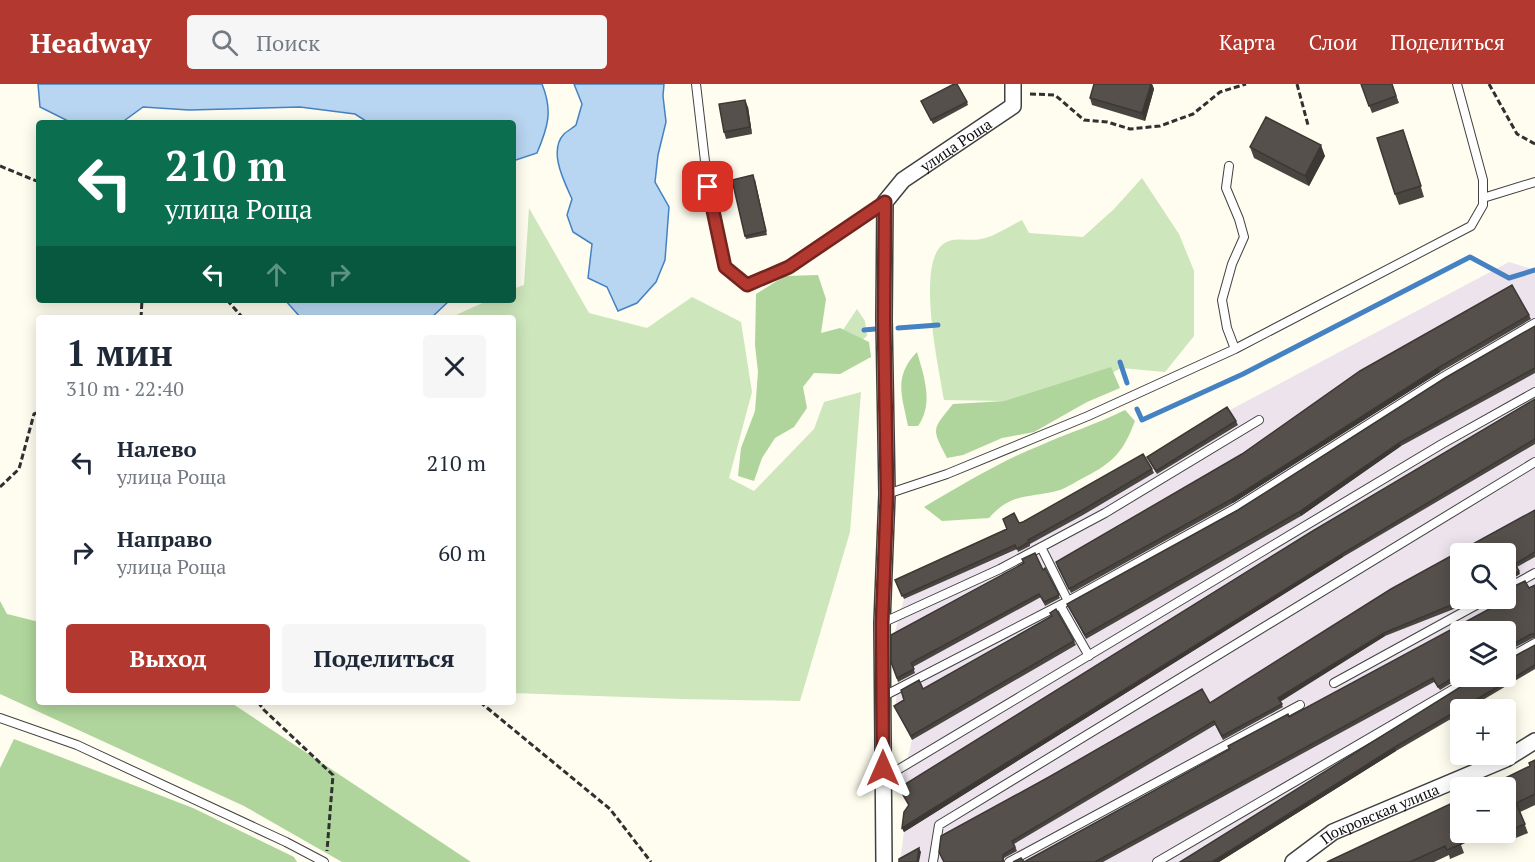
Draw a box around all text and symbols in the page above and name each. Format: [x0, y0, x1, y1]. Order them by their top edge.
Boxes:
search box [187, 15, 607, 69]
text: Headway [30, 24, 151, 61]
icon: search [208, 26, 241, 59]
text: Поиск [256, 28, 320, 57]
text: Карта [1219, 28, 1276, 56]
text: Слои [1309, 28, 1358, 56]
text: Поделиться [1391, 28, 1505, 56]
street label: улица Роща [915, 113, 996, 176]
text: 210 m [165, 137, 286, 193]
icon: left [66, 144, 144, 222]
pin [682, 161, 733, 212]
icon: arrive [691, 170, 724, 203]
text: улица Роща [165, 191, 313, 227]
icon: left [197, 258, 230, 291]
icon: ahead [260, 258, 293, 291]
icon: right [323, 258, 356, 291]
text: 1 мин [66, 329, 173, 376]
button: close [423, 335, 486, 398]
text: 310 m · 22:40 [66, 375, 184, 402]
text: Налево [117, 434, 197, 463]
icon: left [66, 446, 99, 479]
text: 210 m [426, 448, 486, 477]
text: улица Роща [117, 463, 226, 490]
text: Направо [117, 524, 212, 553]
icon: right [66, 536, 99, 569]
text: 60 m [438, 538, 486, 567]
map controls [1450, 543, 1516, 843]
button: search [1450, 543, 1516, 609]
text: улица Роща [117, 553, 226, 580]
button: layers [1450, 621, 1516, 687]
button: Выход [66, 624, 270, 693]
button: Поделиться [282, 624, 486, 693]
button: + [1450, 699, 1516, 765]
position arrow [851, 736, 915, 800]
button: − [1450, 777, 1516, 843]
street label: Покровская улица [1316, 778, 1442, 848]

